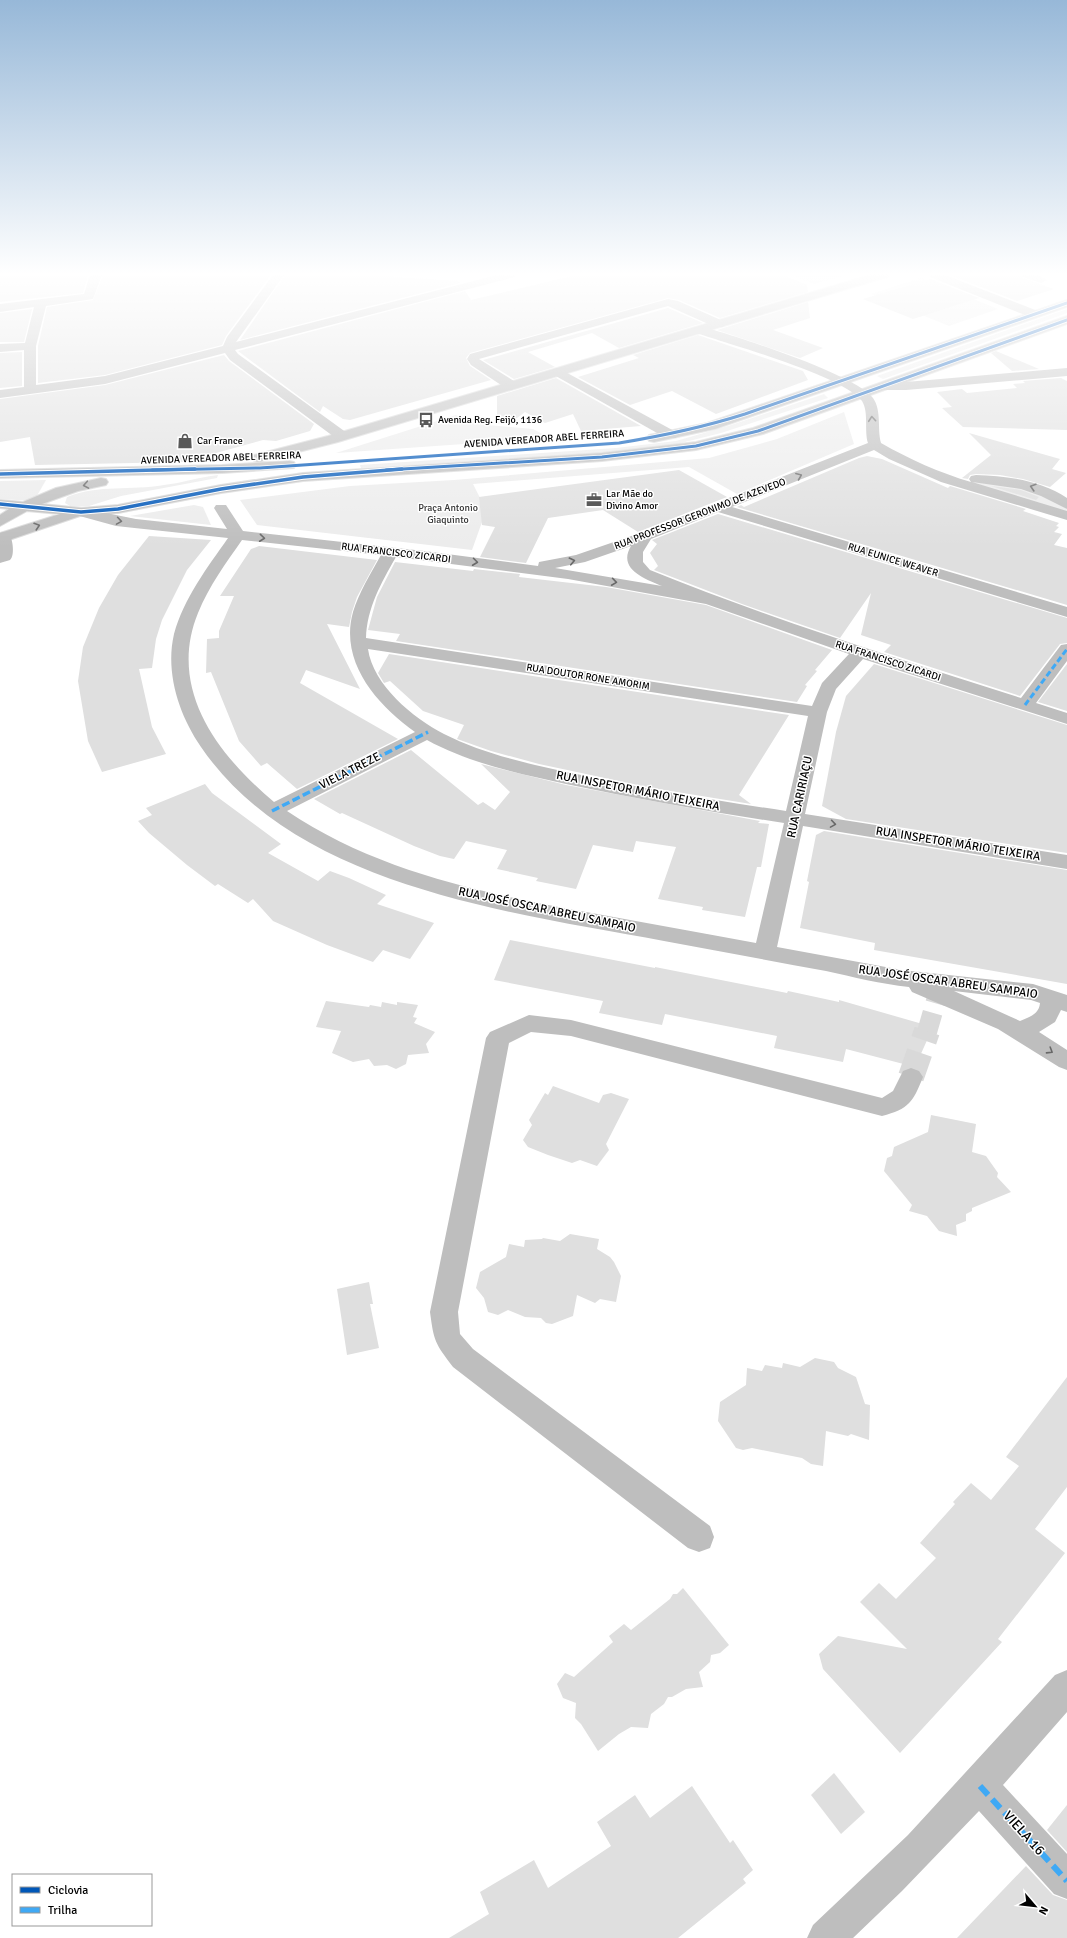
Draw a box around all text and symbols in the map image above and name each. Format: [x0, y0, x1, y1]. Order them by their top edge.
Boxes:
bus stop icon: Avenida Reg. Feijó, 1136 [417, 411, 435, 429]
place label: Avenida Reg. Feijó, 1136 [438, 414, 542, 426]
one-way arrow [867, 416, 876, 422]
street label: AVENIDA VEREADOR ABEL FERREIRA [463, 427, 625, 451]
shop icon: Car France [176, 432, 194, 450]
place label: Car France [197, 435, 243, 447]
street label: AVENIDA VEREADOR ABEL FERREIRA [141, 449, 301, 467]
one-way arrow [795, 472, 802, 480]
street label: RUA PROFESSOR GERONIMO DE AZEVEDO [613, 475, 788, 552]
one-way arrow [83, 480, 89, 489]
one-way arrow [1029, 483, 1036, 492]
place label: Lar Mãe do Divino Amor [606, 488, 658, 512]
office icon: Lar Mãe do Divino Amor [585, 491, 603, 509]
park label: Praça Antonio Giaquinto [418, 502, 478, 526]
one-way arrow [116, 517, 122, 525]
one-way arrow [33, 522, 40, 531]
one-way arrow [259, 533, 265, 542]
street label: RUA FRANCISCO ZICARDI [341, 540, 451, 566]
street label: RUA EUNICE WEAVER [846, 541, 940, 579]
one-way arrow [569, 557, 576, 565]
one-way arrow [472, 558, 478, 567]
one-way arrow [611, 577, 617, 586]
street label: RUA FRANCISCO ZICARDI [834, 638, 942, 684]
street label: RUA DOUTOR RONE AMORIM [525, 661, 651, 693]
street label: VIELA TREZE [317, 749, 383, 793]
street label: RUA CARIRIAÇU [784, 755, 816, 839]
street label: RUA INSPETOR MÁRIO TEIXEIRA [555, 768, 722, 814]
one-way arrow [830, 820, 836, 828]
street label: RUA INSPETOR MÁRIO TEIXEIRA [875, 824, 1042, 865]
street label: RUA JOSÉ OSCAR ABREU SAMPAIO [457, 884, 637, 936]
street label: RUA JOSÉ OSCAR ABREU SAMPAIO [857, 962, 1039, 1002]
one-way arrow [1046, 1046, 1053, 1053]
street label: VIELA 16 [1000, 1807, 1048, 1859]
legend [12, 1874, 152, 1926]
text: Ciclovia [48, 1883, 88, 1898]
north arrow [1015, 1886, 1055, 1926]
text: Trilha [48, 1903, 77, 1918]
text: N [1036, 1904, 1051, 1917]

